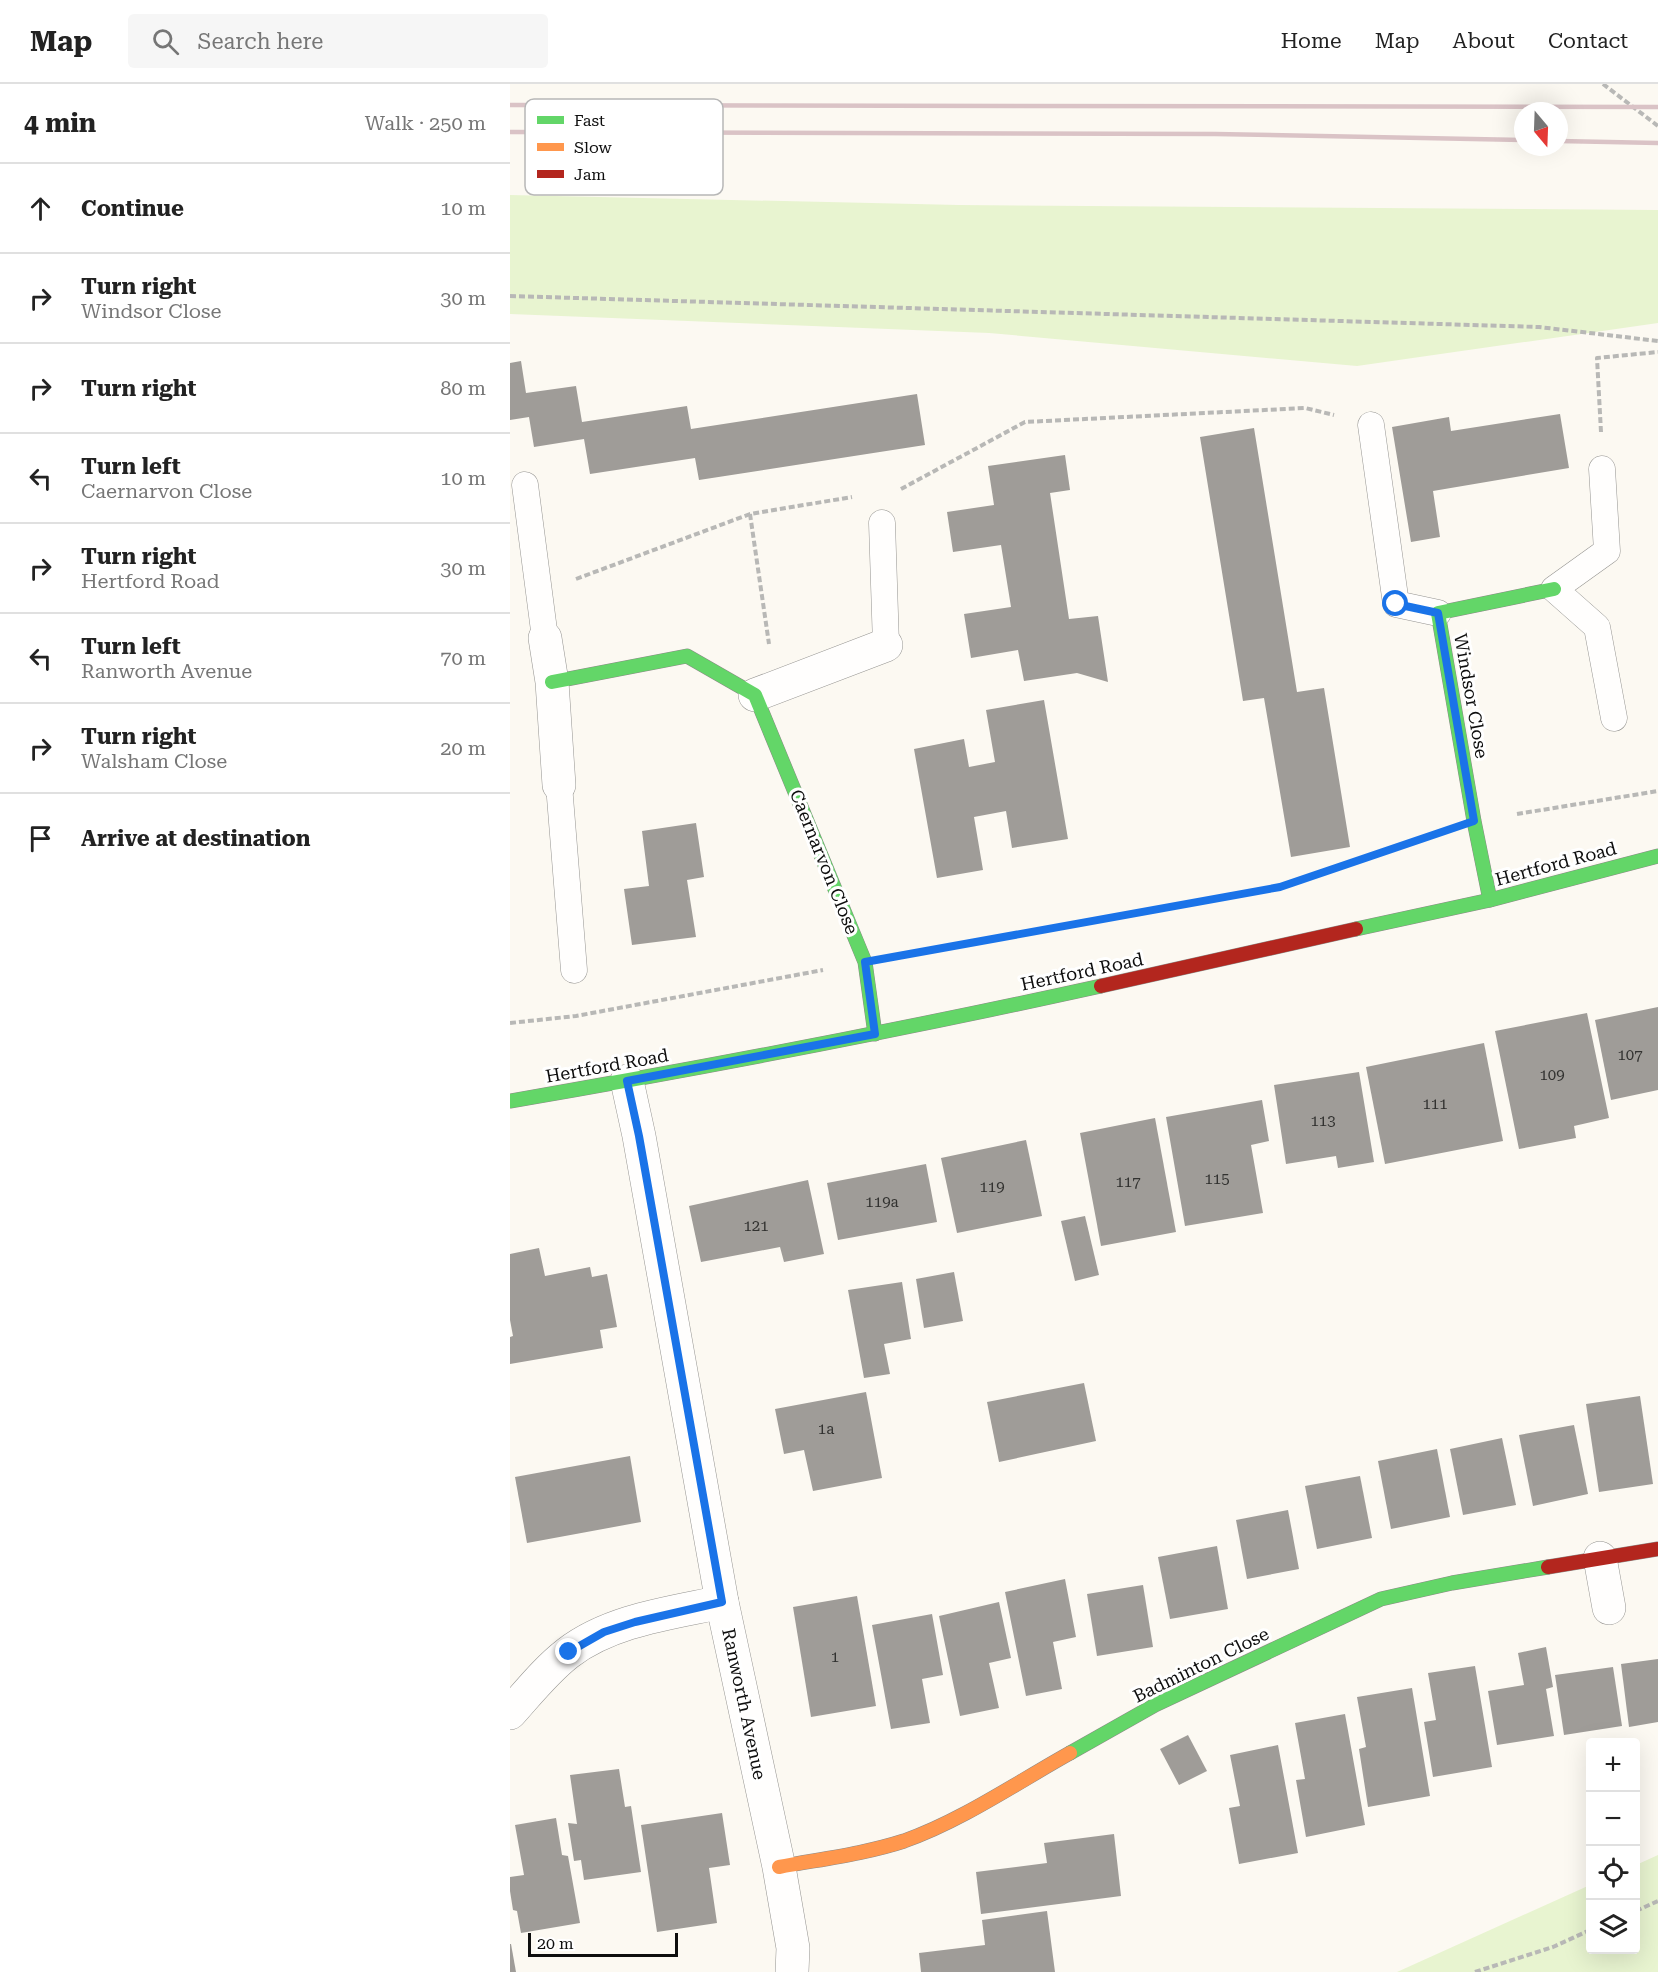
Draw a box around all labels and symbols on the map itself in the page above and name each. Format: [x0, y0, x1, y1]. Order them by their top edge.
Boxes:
legend [525, 99, 723, 195]
north arrow [1514, 102, 1568, 156]
text: Fast [574, 111, 605, 130]
text: Slow [574, 138, 612, 157]
text: Jam [574, 165, 606, 184]
route start [1382, 590, 1408, 616]
street label: Windsor Close [1450, 632, 1493, 760]
street label: Caernarvon Close [786, 786, 863, 937]
street label: Hertford Road [1493, 837, 1619, 890]
street label: Hertford Road [1019, 948, 1145, 995]
street label: Hertford Road [544, 1044, 671, 1087]
house number: 107 [1617, 1046, 1643, 1064]
house number: 109 [1539, 1066, 1565, 1084]
house number: 111 [1422, 1095, 1448, 1113]
house number: 113 [1310, 1112, 1336, 1130]
house number: 115 [1204, 1170, 1230, 1188]
house number: 117 [1115, 1173, 1141, 1191]
house number: 119 [979, 1178, 1005, 1196]
house number: 119a [865, 1193, 899, 1211]
house number: 121 [743, 1217, 769, 1235]
house number: 1a [818, 1420, 834, 1438]
street label: Badminton Close [1129, 1623, 1272, 1707]
street label: Ranworth Avenue [718, 1626, 771, 1782]
route end [555, 1638, 581, 1664]
house number: 1 [831, 1648, 839, 1666]
scale bar [528, 1930, 678, 1958]

